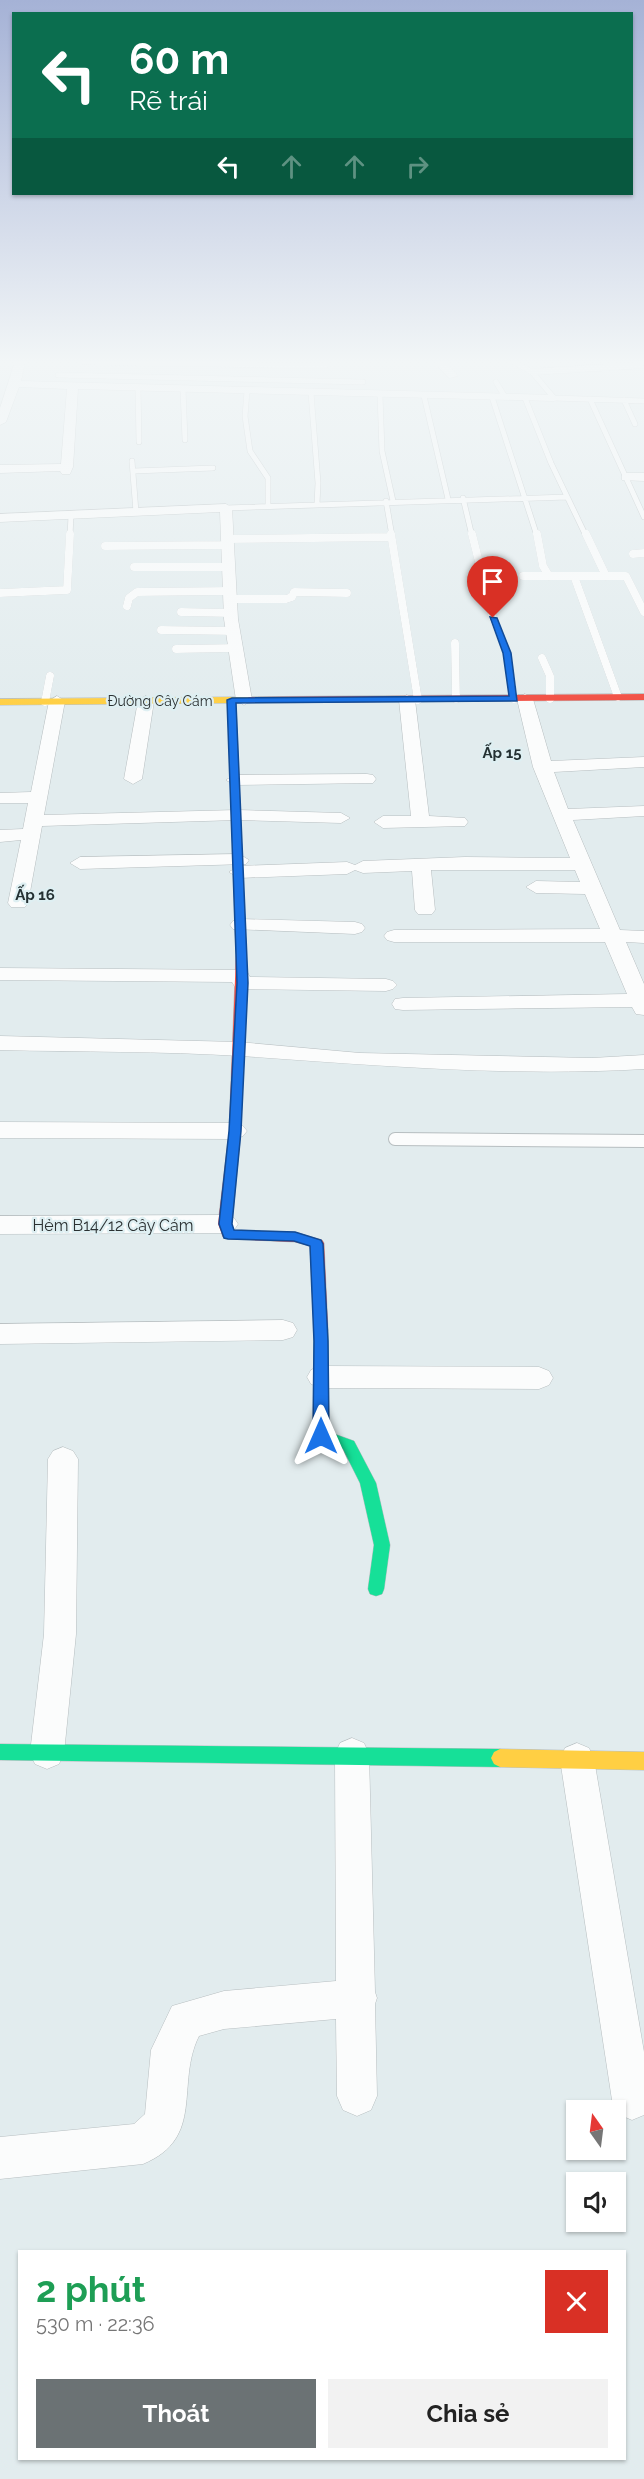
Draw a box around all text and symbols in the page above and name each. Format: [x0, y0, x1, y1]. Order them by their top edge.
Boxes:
text: 60 m [129, 35, 229, 84]
icon: left [30, 36, 108, 114]
text: Rẽ trái [129, 85, 208, 116]
icon: left [212, 150, 245, 183]
icon: ahead [275, 150, 308, 183]
icon: ahead [338, 150, 371, 183]
icon: right [401, 150, 434, 183]
pin [467, 556, 518, 618]
icon: arrive [476, 565, 509, 598]
street label: Đường Cây Cám [107, 693, 213, 709]
district label: Ấp 15 [483, 742, 521, 762]
district label: Ấp 16 [15, 884, 55, 904]
street label: Hẻm B14/12 Cây Cám [33, 1216, 194, 1235]
position arrow [289, 1404, 353, 1468]
north arrow [566, 2100, 626, 2160]
map controls [566, 2100, 626, 2232]
button: sound [566, 2172, 626, 2232]
text: 2 phút [36, 2268, 146, 2310]
button: close [545, 2270, 608, 2333]
text: 530 m · 22:36 [36, 2312, 155, 2336]
button: Thoát [36, 2379, 316, 2448]
button: Chia sẻ [328, 2379, 608, 2448]

